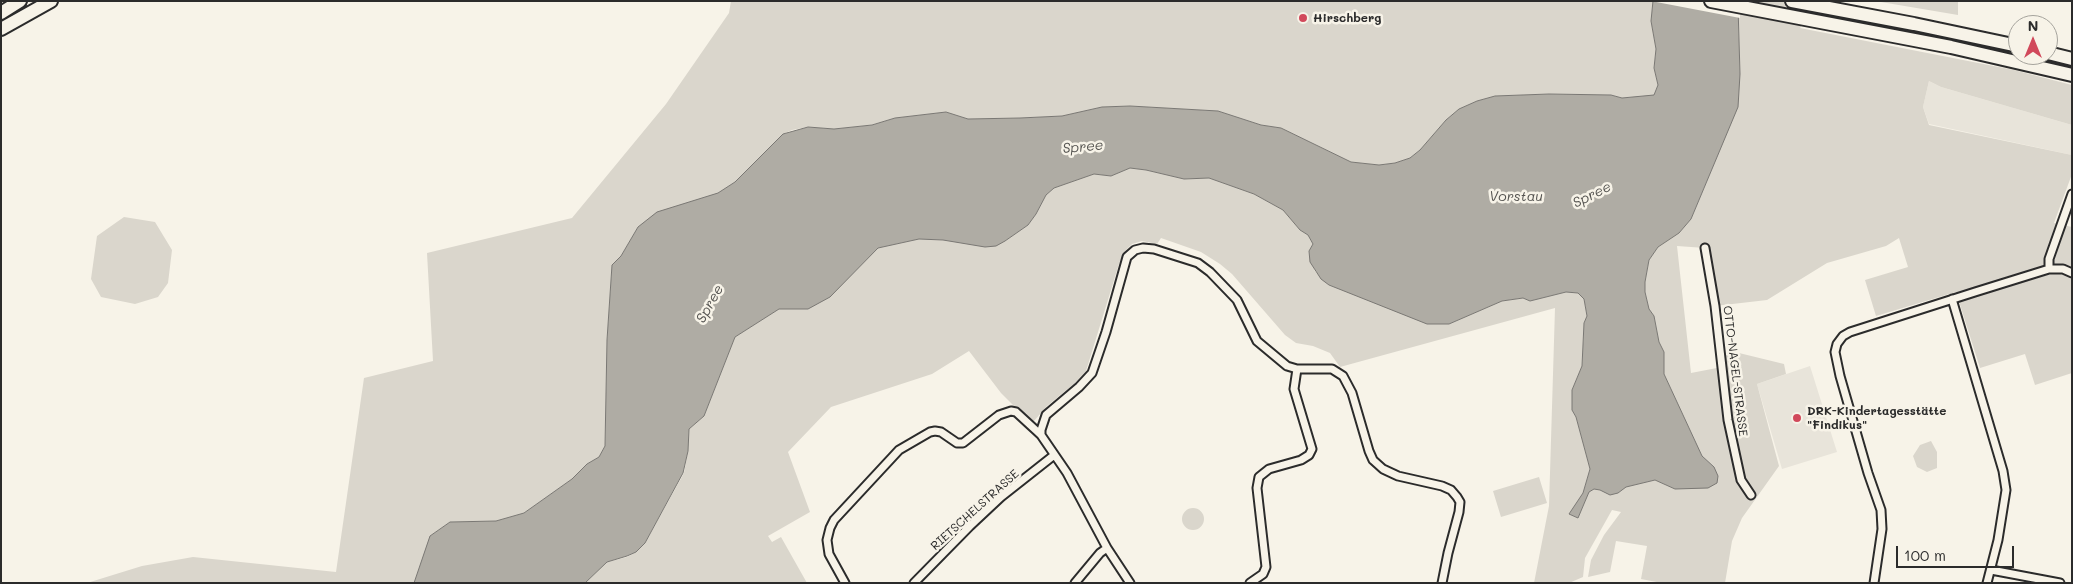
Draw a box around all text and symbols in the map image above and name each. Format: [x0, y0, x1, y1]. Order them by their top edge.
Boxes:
place label: Hirschberg [1313, 11, 1381, 25]
marker: Hirschberg [1297, 12, 1309, 24]
north arrow [2008, 15, 2058, 65]
text: N [2028, 16, 2038, 35]
water label: Spree [1062, 137, 1104, 157]
water label: Spree [1570, 178, 1614, 212]
water label: Vorstau [1489, 189, 1543, 205]
water label: Spree [693, 282, 727, 326]
street label: OTTO-NAGEL-STRASSE [1720, 305, 1750, 437]
place label: DRK-Kindertagesstätte "Findikus" [1807, 404, 1946, 432]
marker: DRK-Kindertagesstätte "Findikus" [1791, 412, 1803, 424]
street label: RIETSCHELSTRASSE [928, 467, 1022, 553]
scale bar [1898, 536, 2016, 568]
text: 100 m [1904, 545, 1946, 565]

